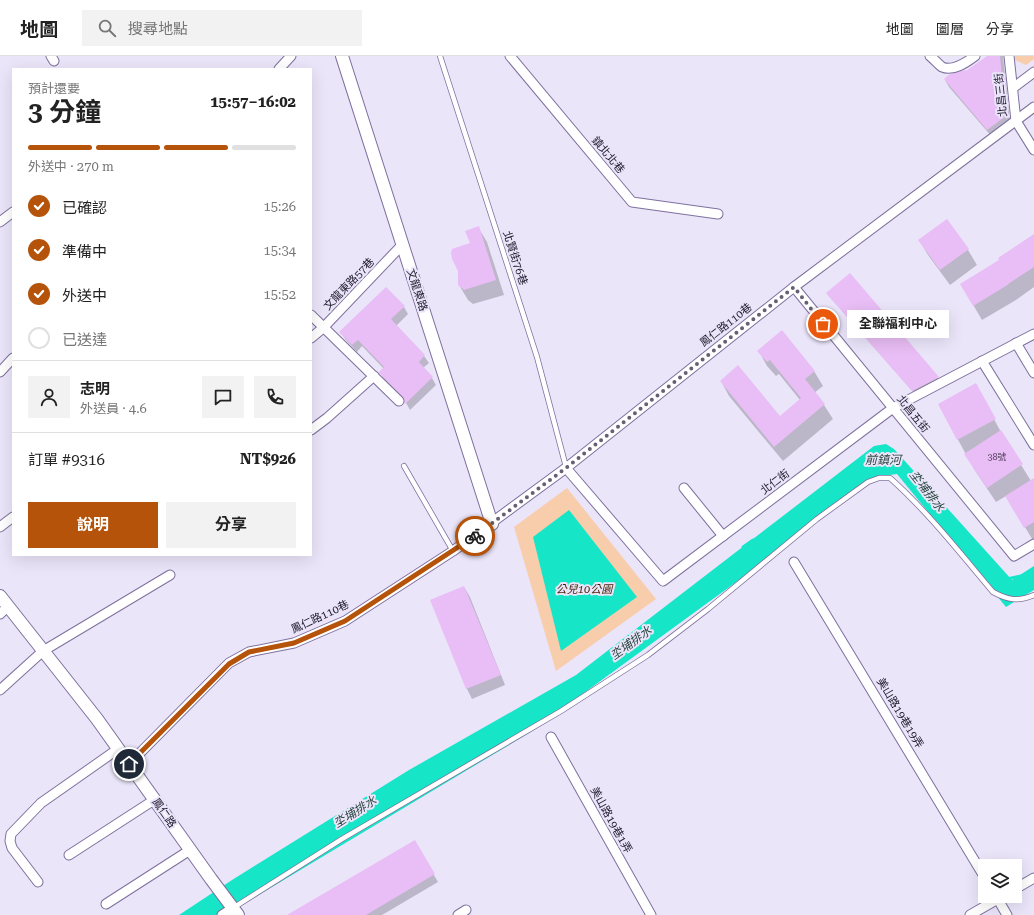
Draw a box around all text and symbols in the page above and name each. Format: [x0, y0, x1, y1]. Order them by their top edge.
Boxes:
search box [82, 10, 362, 46]
icon: search [96, 17, 118, 39]
text: 地圖 [20, 18, 58, 41]
text: 搜尋地點 [128, 20, 188, 38]
text: 地圖 [886, 21, 914, 37]
text: 圖層 [936, 21, 964, 37]
text: 分享 [986, 21, 1014, 37]
street label: 北昌三街 [992, 72, 1010, 118]
text: 預計還要 [28, 81, 80, 96]
text: 15:57–16:02 [210, 93, 296, 111]
text: 3 分鐘 [28, 97, 101, 127]
street label: 鎮北北巷 [589, 134, 627, 176]
text: 外送中 · 270 m [28, 159, 114, 174]
icon: check [28, 195, 50, 217]
text: 已確認 [62, 199, 107, 217]
text: 15:26 [264, 199, 296, 214]
street label: 北賢街76巷 [500, 229, 530, 287]
icon: check [28, 239, 50, 261]
text: 準備中 [62, 243, 107, 261]
text: 15:34 [264, 243, 296, 258]
street label: 文龍東路57巷 [321, 255, 377, 313]
street label: 文龍東路 [404, 267, 430, 313]
icon: check [28, 283, 50, 305]
text: 外送中 [62, 287, 107, 305]
text: 15:52 [264, 287, 296, 302]
street label: 鳳仁路110巷 [697, 301, 755, 349]
pin [806, 307, 840, 341]
callout: 全聯福利中心 [847, 310, 949, 338]
icon: bag [812, 313, 834, 335]
text: 全聯福利中心 [859, 316, 937, 331]
text: 已送達 [62, 331, 107, 349]
button: person [28, 376, 70, 418]
button: chat [202, 376, 244, 418]
button: phone [254, 376, 296, 418]
text: 志明 [80, 380, 110, 398]
street label: 北昌五街 [894, 393, 932, 435]
text: 外送員 · 4.6 [80, 401, 147, 416]
text: NT$926 [240, 450, 296, 468]
text: 訂單 #9316 [28, 451, 105, 469]
house number: 38號 [987, 452, 1007, 462]
water label: 前鎮河 [865, 453, 903, 467]
street label: 北仁街 [758, 467, 792, 497]
water label: 坔埔排水 [907, 468, 948, 515]
button: 說明 [28, 502, 158, 548]
button: 分享 [166, 502, 296, 548]
courier [455, 516, 495, 556]
icon: bike [464, 525, 486, 547]
park label: 公兒10公園 [556, 583, 614, 596]
street label: 鳳仁路110巷 [289, 598, 351, 636]
water label: 坔埔排水 [607, 623, 655, 663]
street label: 美山路19巷19弄 [874, 676, 926, 750]
pin [112, 747, 146, 781]
icon: home [118, 753, 140, 775]
street label: 美山路19巷1弄 [588, 785, 634, 855]
water label: 坔埔排水 [331, 793, 380, 831]
street label: 鳳仁路 [149, 796, 179, 830]
map controls [978, 859, 1022, 903]
button: layers [978, 859, 1022, 903]

